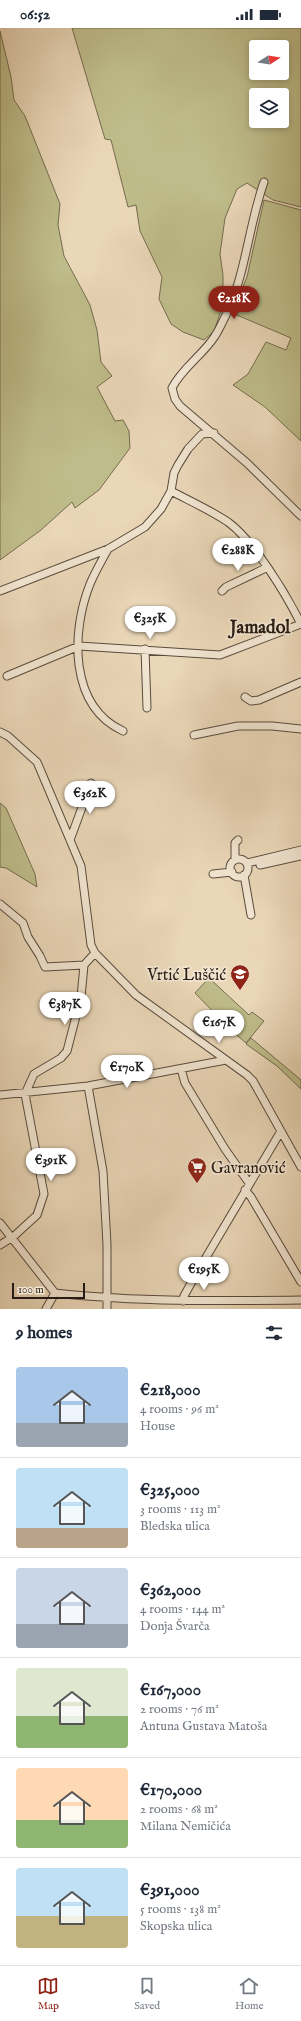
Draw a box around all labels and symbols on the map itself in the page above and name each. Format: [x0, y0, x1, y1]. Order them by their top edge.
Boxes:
north arrow [249, 40, 289, 80]
pin: €218K [206, 286, 262, 320]
pin: €288K [210, 538, 266, 572]
pin: €325K [122, 606, 178, 640]
district label: Jamadol [228, 617, 291, 640]
pin: €362K [62, 781, 118, 815]
school or university icon: Vrtić Luščić [229, 963, 251, 991]
place label: Vrtić Luščić [146, 966, 226, 986]
pin: €387K [37, 992, 93, 1026]
pin: €167K [191, 1010, 247, 1044]
pin: €170K [99, 1055, 155, 1089]
pin: €391K [23, 1148, 79, 1182]
supermarket icon: Gavranović [186, 1156, 208, 1184]
place label: Gavranović [211, 1159, 286, 1179]
pin: €195K [176, 1257, 232, 1291]
scale bar [12, 1281, 85, 1300]

